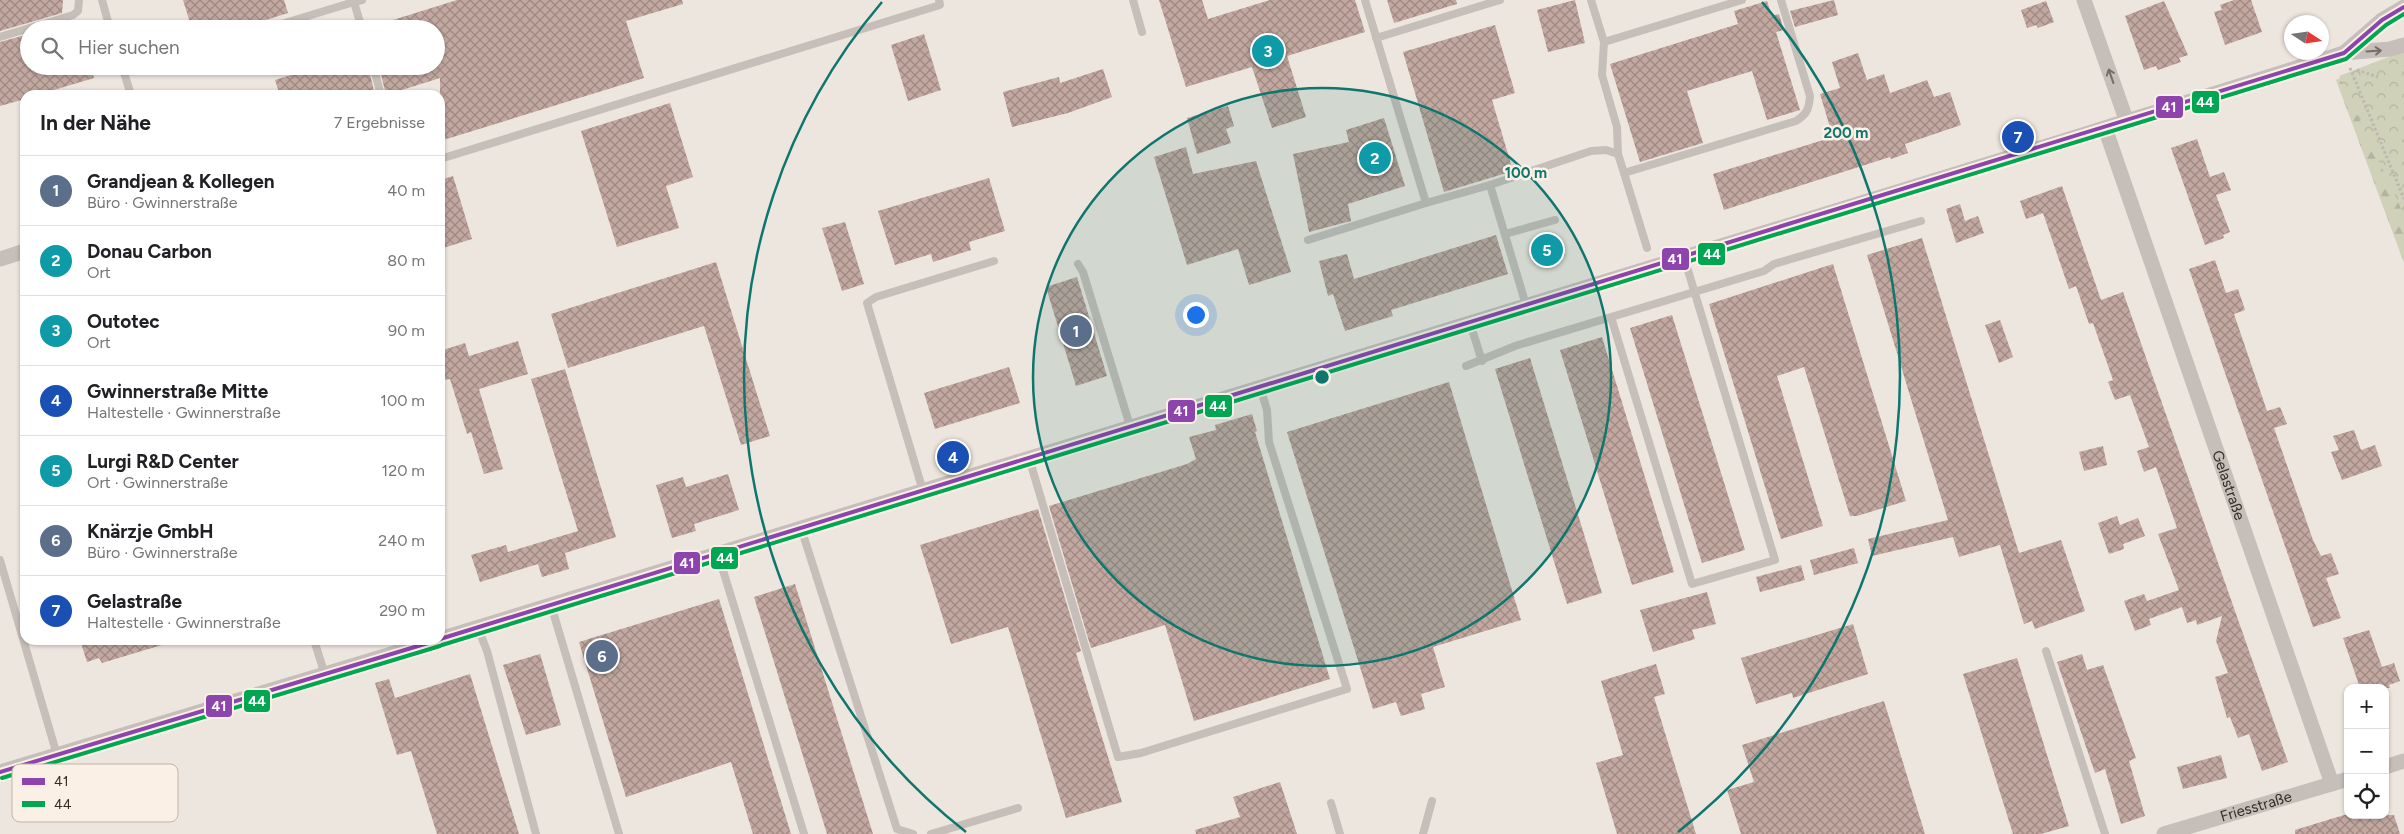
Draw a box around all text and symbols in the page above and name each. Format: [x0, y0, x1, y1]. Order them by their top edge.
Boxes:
north arrow [2284, 15, 2329, 60]
search box [20, 20, 445, 75]
pin: 3 [1252, 32, 1284, 70]
icon: search [38, 34, 66, 62]
text: Hier suchen [78, 36, 179, 59]
one-way arrow [2366, 46, 2382, 55]
one-way arrow [2106, 68, 2115, 84]
line badge: 44 [2191, 90, 2220, 114]
text: 44 [2196, 94, 2214, 111]
line badge: 41 [2155, 95, 2184, 119]
text: 41 [2162, 99, 2176, 116]
text: In der Nähe [40, 110, 151, 135]
text: 7 Ergebnisse [334, 113, 425, 132]
pin: 7 [2002, 118, 2034, 156]
text: 200 m [1824, 124, 1868, 142]
pin: 2 [1359, 139, 1391, 177]
text: 100 m [1505, 164, 1547, 182]
text: Grandjean & Kollegen [87, 170, 275, 193]
text: 1 [53, 181, 59, 200]
text: 40 m [387, 181, 425, 200]
text: Büro · Gwinnerstraße [87, 193, 238, 212]
pin: 5 [1531, 231, 1563, 269]
text: Donau Carbon [87, 240, 212, 263]
line badge: 44 [1697, 242, 1726, 266]
text: 44 [1703, 246, 1721, 263]
line badge: 41 [1661, 247, 1690, 271]
text: 2 [51, 251, 61, 270]
text: 80 m [387, 251, 425, 270]
text: 41 [1668, 251, 1682, 268]
text: Ort [87, 263, 111, 282]
your location [1183, 302, 1209, 328]
text: Outotec [87, 310, 160, 333]
pin: 1 [1060, 312, 1092, 350]
text: 3 [52, 321, 60, 340]
text: 90 m [388, 321, 425, 340]
text: Ort [87, 333, 111, 352]
centre of rings [1313, 368, 1331, 386]
text: Gwinnerstraße Mitte [87, 380, 268, 403]
text: 4 [51, 391, 61, 410]
text: 100 m [380, 391, 425, 410]
line badge: 44 [1204, 394, 1233, 418]
text: 44 [1209, 398, 1227, 415]
line badge: 41 [1167, 399, 1196, 423]
text: Haltestelle · Gwinnerstraße [87, 403, 281, 422]
text: 41 [1174, 403, 1188, 420]
pin: 4 [937, 438, 969, 476]
street label: Gelastraße [2208, 448, 2249, 522]
text: Lurgi R&D Center [87, 450, 239, 473]
text: 5 [51, 461, 61, 480]
text: 120 m [382, 461, 425, 480]
text: Ort · Gwinnerstraße [87, 473, 228, 492]
text: Knärzje GmbH [87, 520, 213, 543]
text: 6 [51, 531, 61, 550]
text: 240 m [378, 531, 425, 550]
text: Büro · Gwinnerstraße [87, 543, 238, 562]
line badge: 44 [710, 546, 739, 570]
text: 44 [716, 550, 734, 567]
line badge: 41 [673, 551, 701, 575]
text: 41 [680, 555, 694, 572]
text: Gelastraße [87, 590, 182, 613]
text: 7 [52, 601, 60, 620]
text: 290 m [379, 601, 425, 620]
text: Haltestelle · Gwinnerstraße [87, 613, 281, 632]
pin: 6 [586, 637, 618, 675]
map controls [2344, 684, 2389, 819]
button: + [2344, 684, 2389, 729]
line badge: 44 [243, 689, 271, 713]
text: 44 [248, 693, 266, 710]
line badge: 41 [205, 694, 233, 718]
text: 41 [212, 698, 226, 715]
button: − [2344, 729, 2389, 774]
legend [12, 764, 178, 822]
text: 41 [54, 773, 68, 790]
button: locate [2344, 774, 2389, 819]
street label: Friesstraße [2218, 787, 2294, 826]
text: 44 [54, 796, 72, 813]

